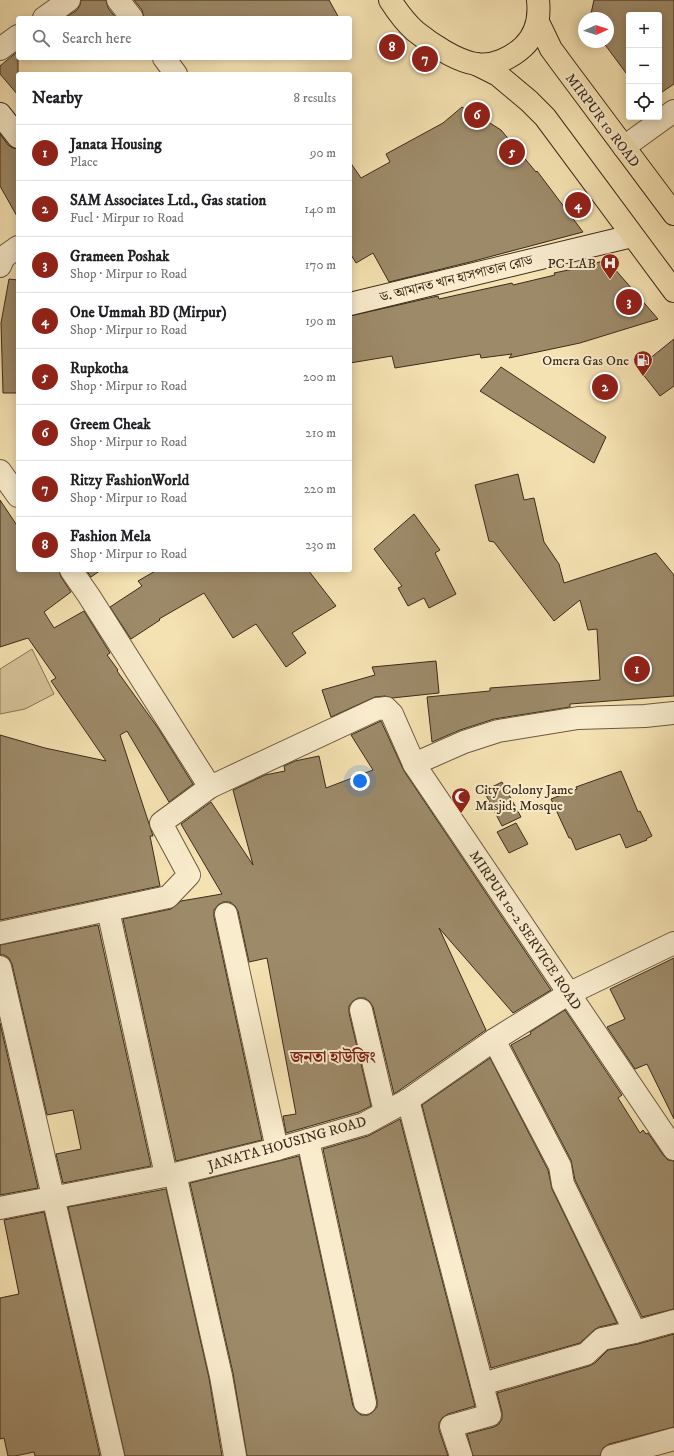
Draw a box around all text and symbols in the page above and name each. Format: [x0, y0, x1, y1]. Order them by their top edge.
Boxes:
north arrow [578, 12, 614, 48]
map controls [626, 12, 662, 120]
button: + [626, 12, 662, 48]
search box [16, 16, 352, 60]
icon: search [30, 27, 52, 49]
text: Search here [62, 29, 131, 48]
pin: 8 [379, 32, 405, 62]
pin: 7 [412, 44, 438, 74]
button: − [626, 48, 662, 84]
street label: MIRPUR 10 ROAD [561, 70, 643, 171]
button: locate [626, 84, 662, 120]
text: Nearby [32, 87, 82, 109]
text: 8 results [294, 90, 336, 106]
pin: 6 [464, 100, 490, 130]
text: Janata Housing [70, 135, 162, 154]
pin: 5 [499, 137, 525, 167]
text: 1 [43, 145, 47, 161]
text: 90 m [310, 145, 336, 161]
text: Place [70, 154, 98, 170]
pin: 4 [565, 190, 591, 220]
text: SAM Associates Ltd., Gas station [70, 191, 266, 210]
text: 2 [42, 201, 48, 217]
text: 140 m [304, 201, 336, 217]
text: Fuel · Mirpur 10 Road [70, 210, 184, 226]
text: Grameen Poshak [70, 247, 170, 266]
street label: ড. আমানত খান হাসপাতাল রোড [377, 251, 536, 307]
hospital icon: PC LAB [599, 252, 621, 280]
place label: PC LAB [547, 255, 596, 273]
text: 3 [43, 257, 47, 273]
text: 170 m [305, 257, 336, 273]
text: Shop · Mirpur 10 Road [70, 266, 187, 282]
pin: 3 [616, 287, 642, 317]
text: One Ummah BD (Mirpur) [70, 303, 227, 322]
text: 4 [41, 313, 49, 329]
text: 190 m [305, 313, 336, 329]
text: Shop · Mirpur 10 Road [70, 322, 187, 338]
fuel station icon: Omera Gas One [632, 349, 654, 377]
place label: Omera Gas One [542, 352, 629, 370]
text: Rupkotha [70, 359, 128, 378]
text: 5 [42, 369, 48, 385]
text: 200 m [303, 369, 336, 385]
pin: 2 [592, 372, 618, 402]
text: Shop · Mirpur 10 Road [70, 378, 187, 394]
text: Greem Cheak [70, 415, 151, 434]
text: 6 [42, 425, 48, 441]
text: 210 m [305, 425, 336, 441]
text: Shop · Mirpur 10 Road [70, 434, 187, 450]
text: Ritzy FashionWorld [70, 471, 189, 490]
text: 7 [42, 481, 48, 497]
text: 220 m [304, 481, 336, 497]
text: Shop · Mirpur 10 Road [70, 490, 187, 506]
text: Fashion Mela [70, 527, 151, 546]
text: 8 [42, 537, 48, 553]
text: 230 m [305, 537, 336, 553]
text: Shop · Mirpur 10 Road [70, 546, 187, 562]
pin: 1 [624, 654, 650, 684]
your location [350, 771, 370, 791]
place label: City Colony Jame Masjid, Mosque [475, 781, 574, 815]
mosque icon: City Colony Jame Masjid, Mosque [450, 786, 472, 814]
street label: MIRPUR 10-2 SERVICE ROAD [465, 847, 585, 1014]
district label: জনতা হাউজিং [289, 1047, 376, 1067]
street label: JANATA HOUSING ROAD [204, 1113, 369, 1176]

